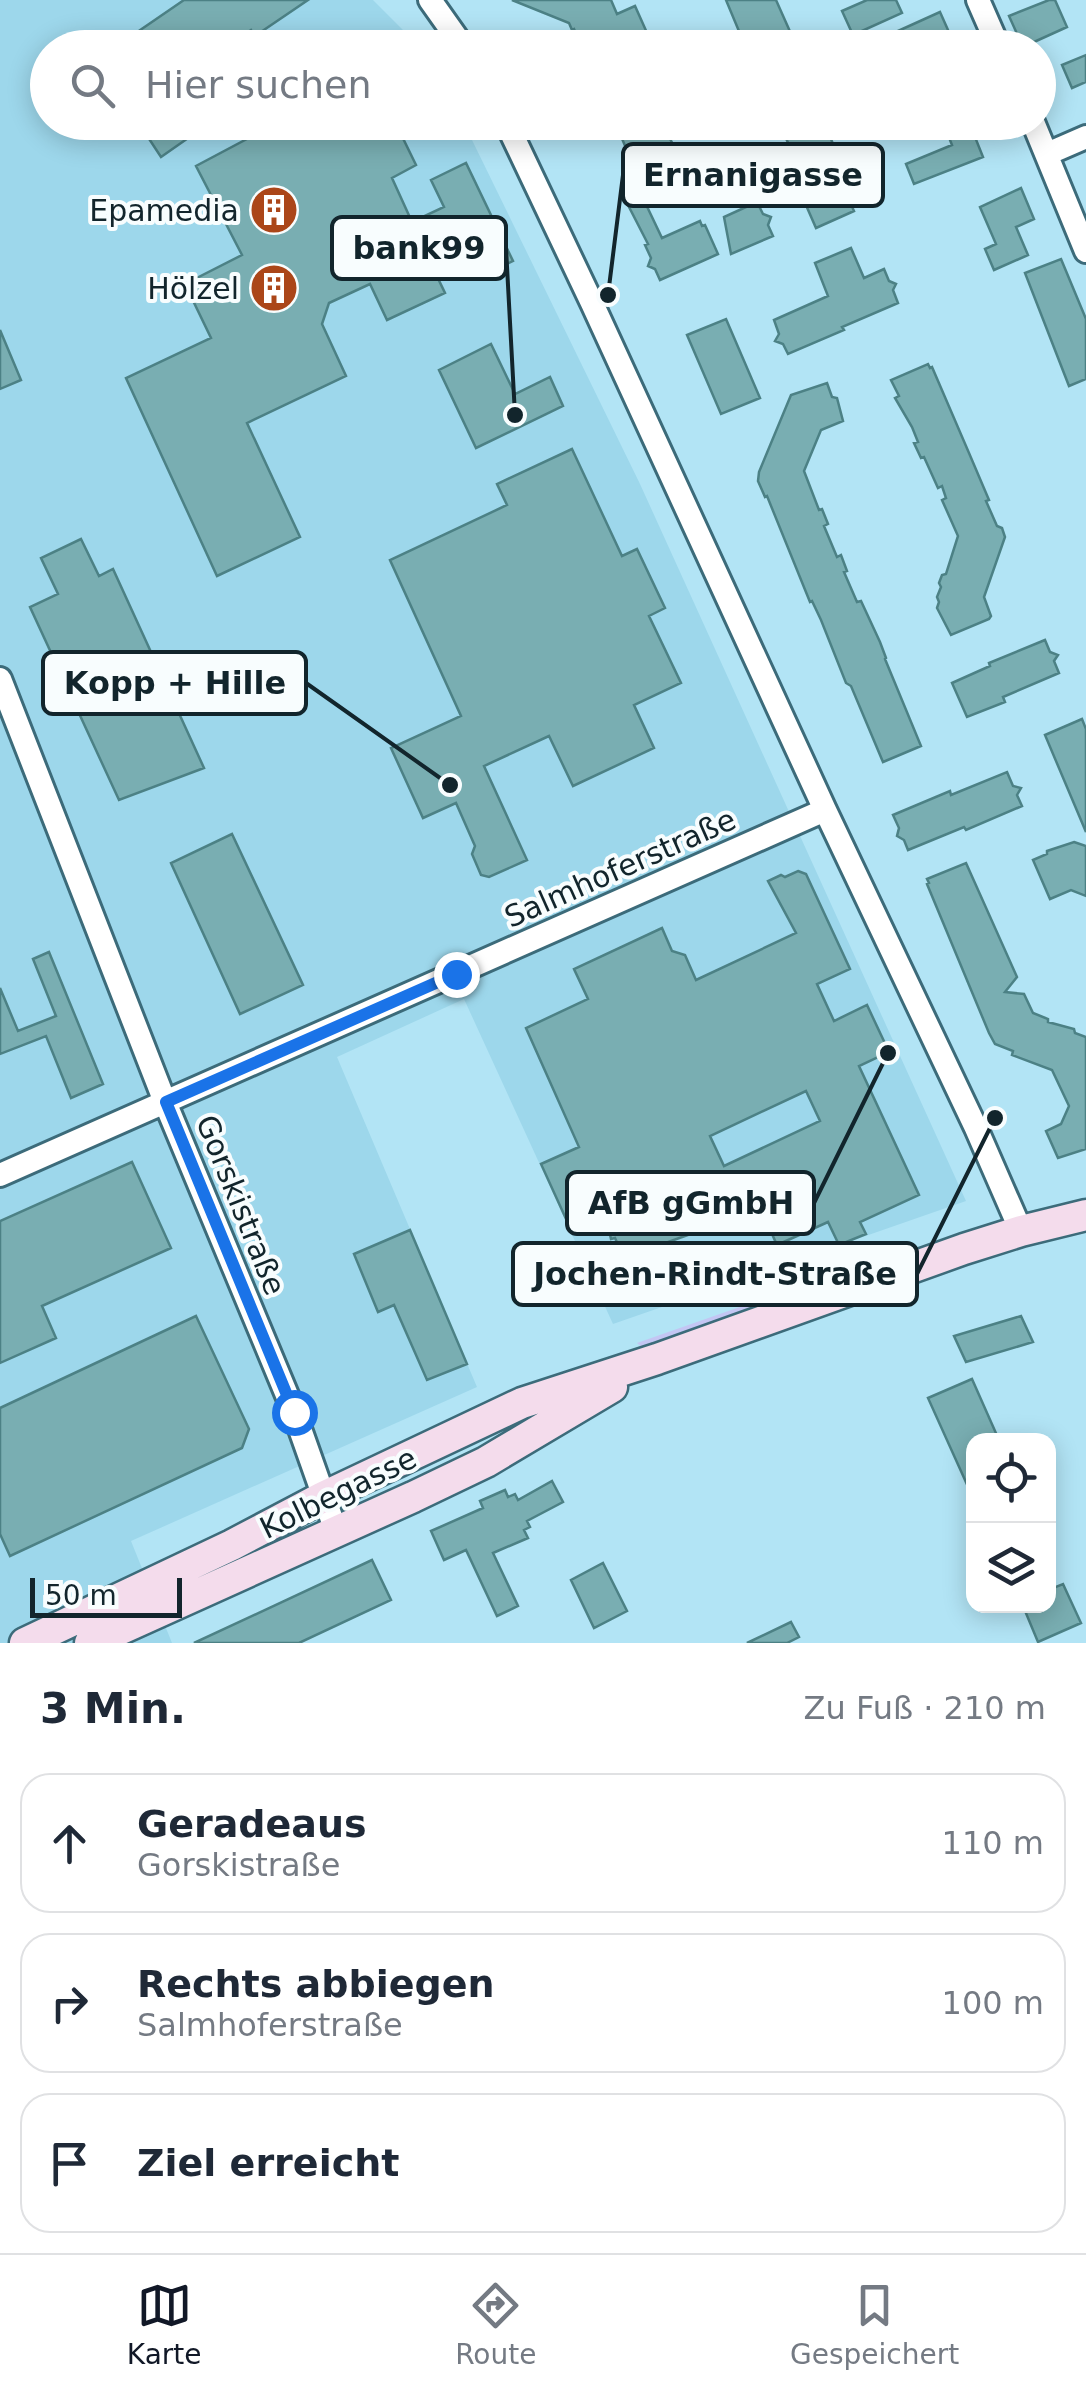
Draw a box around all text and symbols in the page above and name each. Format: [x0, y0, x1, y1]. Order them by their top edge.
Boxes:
search box [30, 30, 1056, 140]
icon: search [65, 58, 120, 113]
text: Hier suchen [145, 63, 372, 107]
callout: Ernanigasse [623, 144, 883, 206]
text: Ernanigasse [643, 156, 863, 194]
building icon: Epamedia [248, 184, 300, 236]
place label: Epamedia [89, 193, 239, 228]
callout: bank99 [332, 217, 506, 279]
text: bank99 [352, 229, 486, 267]
building icon: Hölzel [248, 262, 300, 314]
place label: Hölzel [147, 271, 239, 306]
callout: Kopp + Hille [43, 652, 306, 714]
text: Kopp + Hille [64, 664, 286, 702]
street label: Salmhoferstraße [499, 801, 741, 935]
route end [434, 952, 480, 998]
street label: Gorskistraße [189, 1110, 293, 1300]
callout: AfB gGmbH [567, 1172, 814, 1234]
text: AfB gGmbH [588, 1184, 794, 1222]
callout: Jochen-Rindt-Straße [513, 1243, 917, 1305]
text: Jochen-Rindt-Straße [531, 1255, 897, 1293]
route start [272, 1390, 318, 1436]
map controls [966, 1433, 1056, 1613]
button: locate [966, 1433, 1056, 1523]
street label: Kolbegasse [254, 1440, 422, 1546]
button: layers [966, 1523, 1056, 1613]
scale bar [30, 1573, 182, 1618]
text: 50 m [45, 1579, 117, 1612]
text: 3 Min. [40, 1684, 186, 1733]
text: Zu Fuß · 210 m [804, 1689, 1046, 1727]
text: Geradeaus [137, 1802, 367, 1846]
icon: ahead [42, 1816, 97, 1871]
text: 110 m [942, 1824, 1044, 1862]
text: Gorskistraße [137, 1846, 340, 1884]
text: Rechts abbiegen [137, 1962, 495, 2006]
icon: right [42, 1976, 97, 2031]
text: 100 m [942, 1984, 1044, 2022]
text: Salmhoferstraße [137, 2006, 403, 2044]
icon: arrive [42, 2136, 97, 2191]
text: Ziel erreicht [137, 2141, 399, 2185]
tab: Karte [127, 2278, 202, 2371]
tab: Route [455, 2278, 536, 2371]
tab: Gespeichert [790, 2278, 959, 2371]

